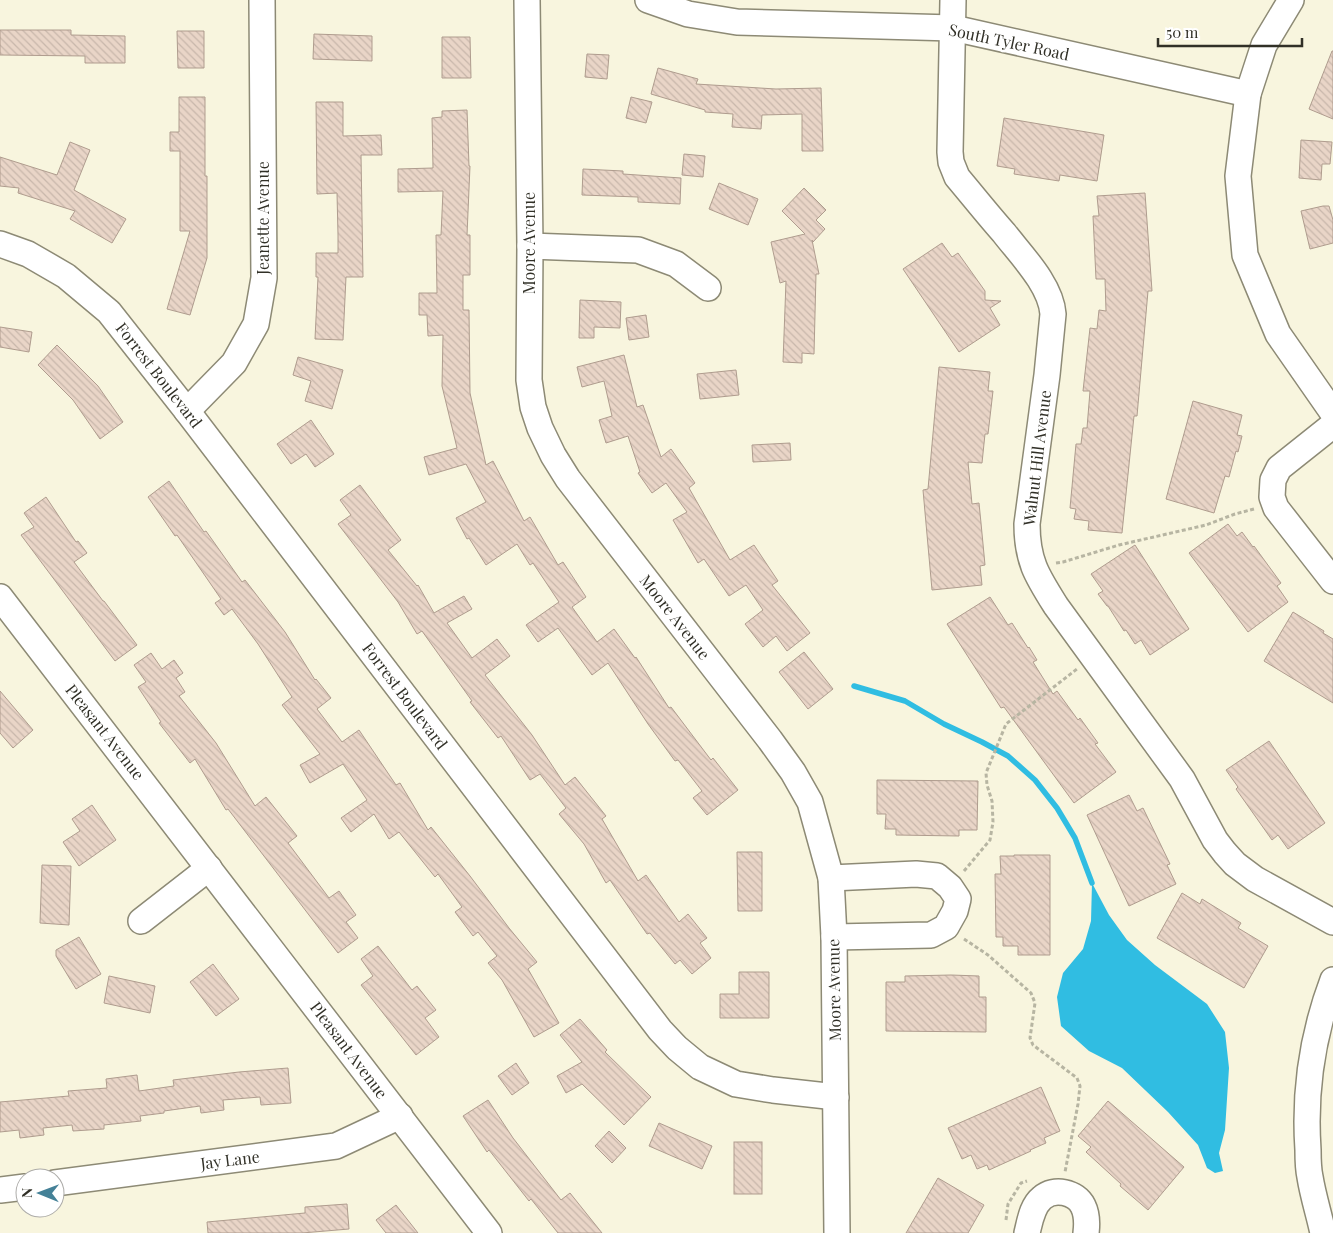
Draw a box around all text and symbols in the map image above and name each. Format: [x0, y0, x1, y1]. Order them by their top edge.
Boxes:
scale bar [1158, 15, 1302, 47]
street label: South Tyler Road [947, 18, 1071, 65]
text: 50 m [1166, 22, 1199, 42]
street label: Jeanette Avenue [252, 161, 273, 276]
street label: Moore Avenue [518, 192, 539, 294]
street label: Forrest Boulevard [112, 318, 207, 432]
street label: Walnut Hill Avenue [1018, 389, 1055, 528]
street label: Moore Avenue [636, 570, 715, 663]
street label: Forrest Boulevard [358, 638, 452, 753]
street label: Pleasant Avenue [61, 680, 149, 784]
street label: Moore Avenue [822, 939, 845, 1041]
street label: Pleasant Avenue [306, 997, 393, 1102]
street label: Jay Lane [198, 1145, 261, 1174]
north arrow [15, 1168, 65, 1218]
text: N [17, 1188, 36, 1198]

